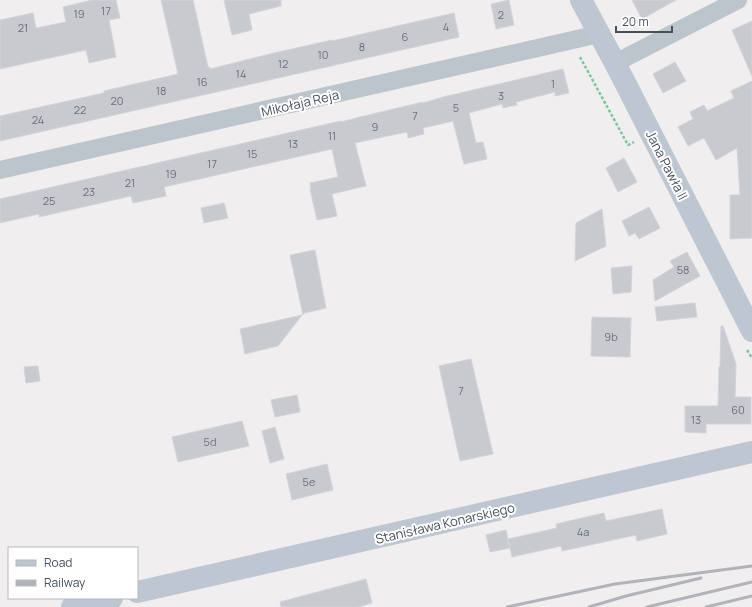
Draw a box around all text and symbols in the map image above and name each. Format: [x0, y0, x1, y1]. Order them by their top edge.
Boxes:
house number: 17 [101, 3, 111, 18]
house number: 19 [73, 6, 85, 21]
house number: 2 [498, 7, 504, 22]
scale bar [616, 8, 672, 34]
text: 20 m [622, 13, 649, 30]
house number: 4 [443, 19, 449, 34]
house number: 21 [18, 20, 28, 35]
house number: 6 [402, 29, 409, 44]
house number: 8 [359, 39, 365, 54]
house number: 10 [317, 47, 329, 62]
house number: 12 [278, 56, 288, 71]
house number: 14 [236, 66, 246, 81]
house number: 16 [196, 74, 208, 89]
house number: 1 [551, 76, 555, 91]
house number: 18 [156, 83, 166, 98]
street label: Mikołaja Reja [259, 85, 341, 121]
house number: 3 [498, 88, 504, 103]
house number: 20 [111, 93, 123, 108]
house number: 5 [453, 100, 459, 115]
house number: 22 [74, 102, 86, 117]
house number: 7 [412, 108, 418, 123]
house number: 24 [32, 112, 44, 127]
house number: 9 [372, 119, 379, 134]
street label: Jana Pawła II [642, 127, 692, 203]
house number: 11 [328, 128, 336, 143]
house number: 13 [288, 136, 298, 151]
house number: 15 [247, 146, 257, 161]
house number: 17 [207, 156, 217, 171]
house number: 19 [165, 166, 177, 181]
house number: 21 [125, 175, 135, 190]
house number: 23 [83, 184, 95, 199]
house number: 25 [43, 193, 55, 208]
house number: 58 [677, 262, 689, 277]
house number: 9b [604, 329, 618, 344]
house number: 7 [458, 383, 464, 398]
house number: 60 [731, 402, 745, 417]
house number: 13 [691, 412, 701, 427]
house number: 5d [204, 434, 216, 449]
house number: 5e [303, 474, 316, 489]
street label: Stanisława Konarskiego [374, 498, 517, 548]
house number: 4a [577, 524, 589, 539]
legend [8, 547, 138, 599]
text: Road [44, 554, 72, 571]
text: Railway [44, 574, 86, 591]

